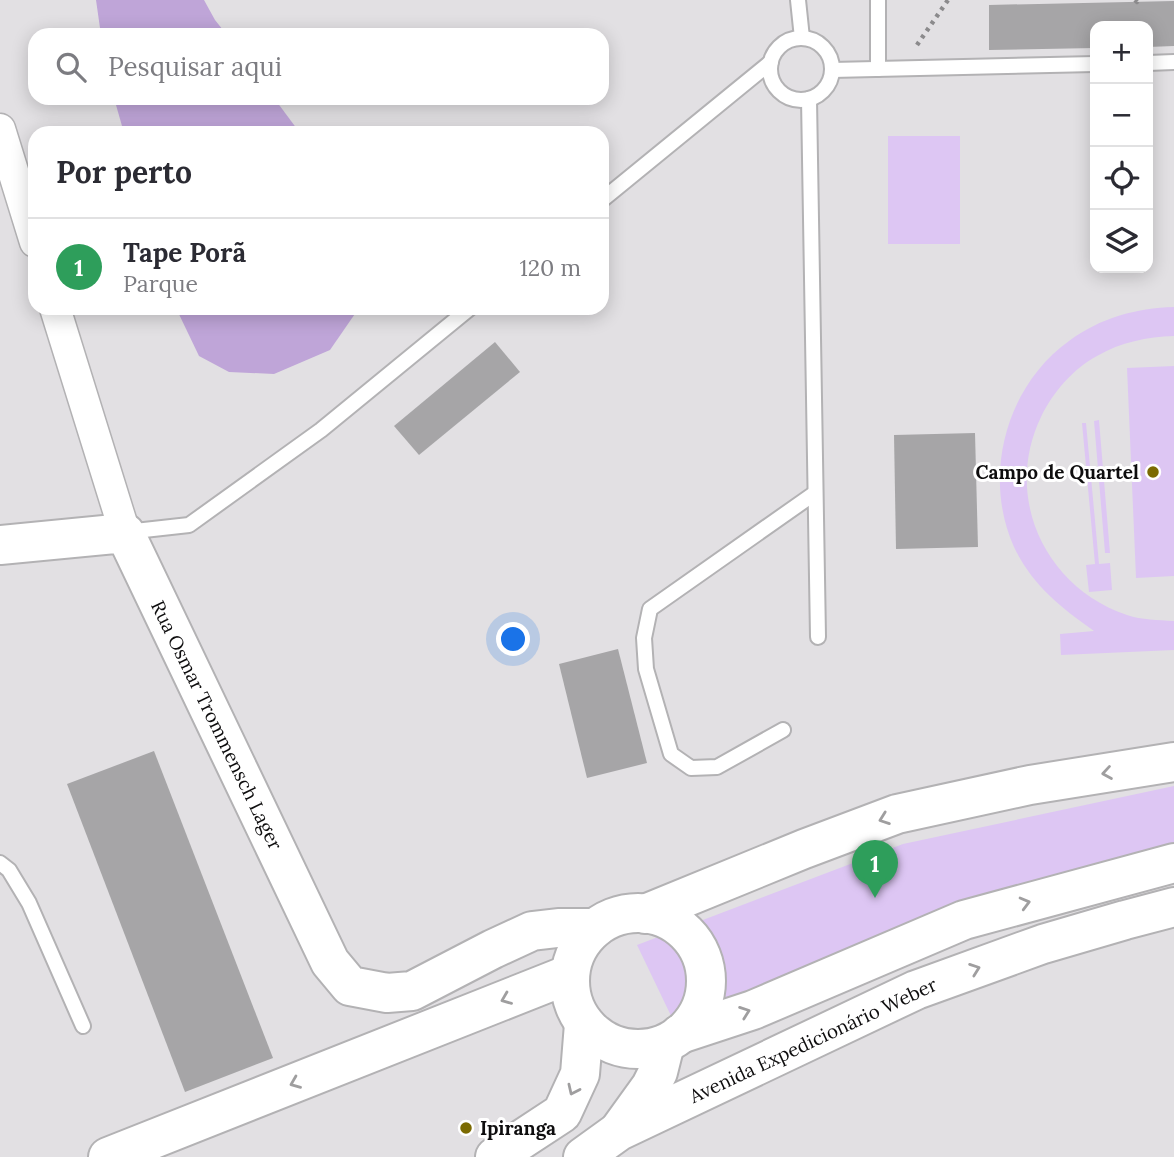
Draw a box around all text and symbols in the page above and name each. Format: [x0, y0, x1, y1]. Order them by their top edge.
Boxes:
map controls [1090, 21, 1153, 273]
button: + [1090, 21, 1153, 84]
search box [28, 28, 609, 105]
icon: search [52, 48, 90, 86]
text: Pesquisar aqui [108, 50, 282, 83]
button: − [1090, 84, 1153, 147]
button: locate [1090, 147, 1153, 210]
text: Por perto [56, 153, 192, 191]
button: layers [1090, 210, 1153, 273]
text: Tape Porã [123, 236, 246, 269]
text: 1 [74, 253, 84, 282]
text: 120 m [519, 253, 581, 282]
text: Parque [123, 269, 198, 298]
place label: Campo de Quartel [975, 460, 1139, 484]
marker: Campo de Quartel [1145, 464, 1161, 480]
street label: Rua Osmar Trommensch Lager [146, 596, 288, 854]
your location [496, 622, 530, 656]
one-way arrow [1101, 765, 1112, 780]
one-way arrow [879, 811, 891, 825]
pin: 1 [852, 840, 898, 898]
one-way arrow [1019, 897, 1031, 911]
one-way arrow [968, 963, 980, 977]
street label: Avenida Expedicionário Weber [685, 972, 941, 1108]
one-way arrow [501, 991, 513, 1005]
one-way arrow [738, 1006, 750, 1020]
one-way arrow [290, 1075, 302, 1089]
one-way arrow [567, 1083, 581, 1095]
place label: Ipiranga [480, 1116, 556, 1140]
marker: Ipiranga [458, 1120, 474, 1136]

